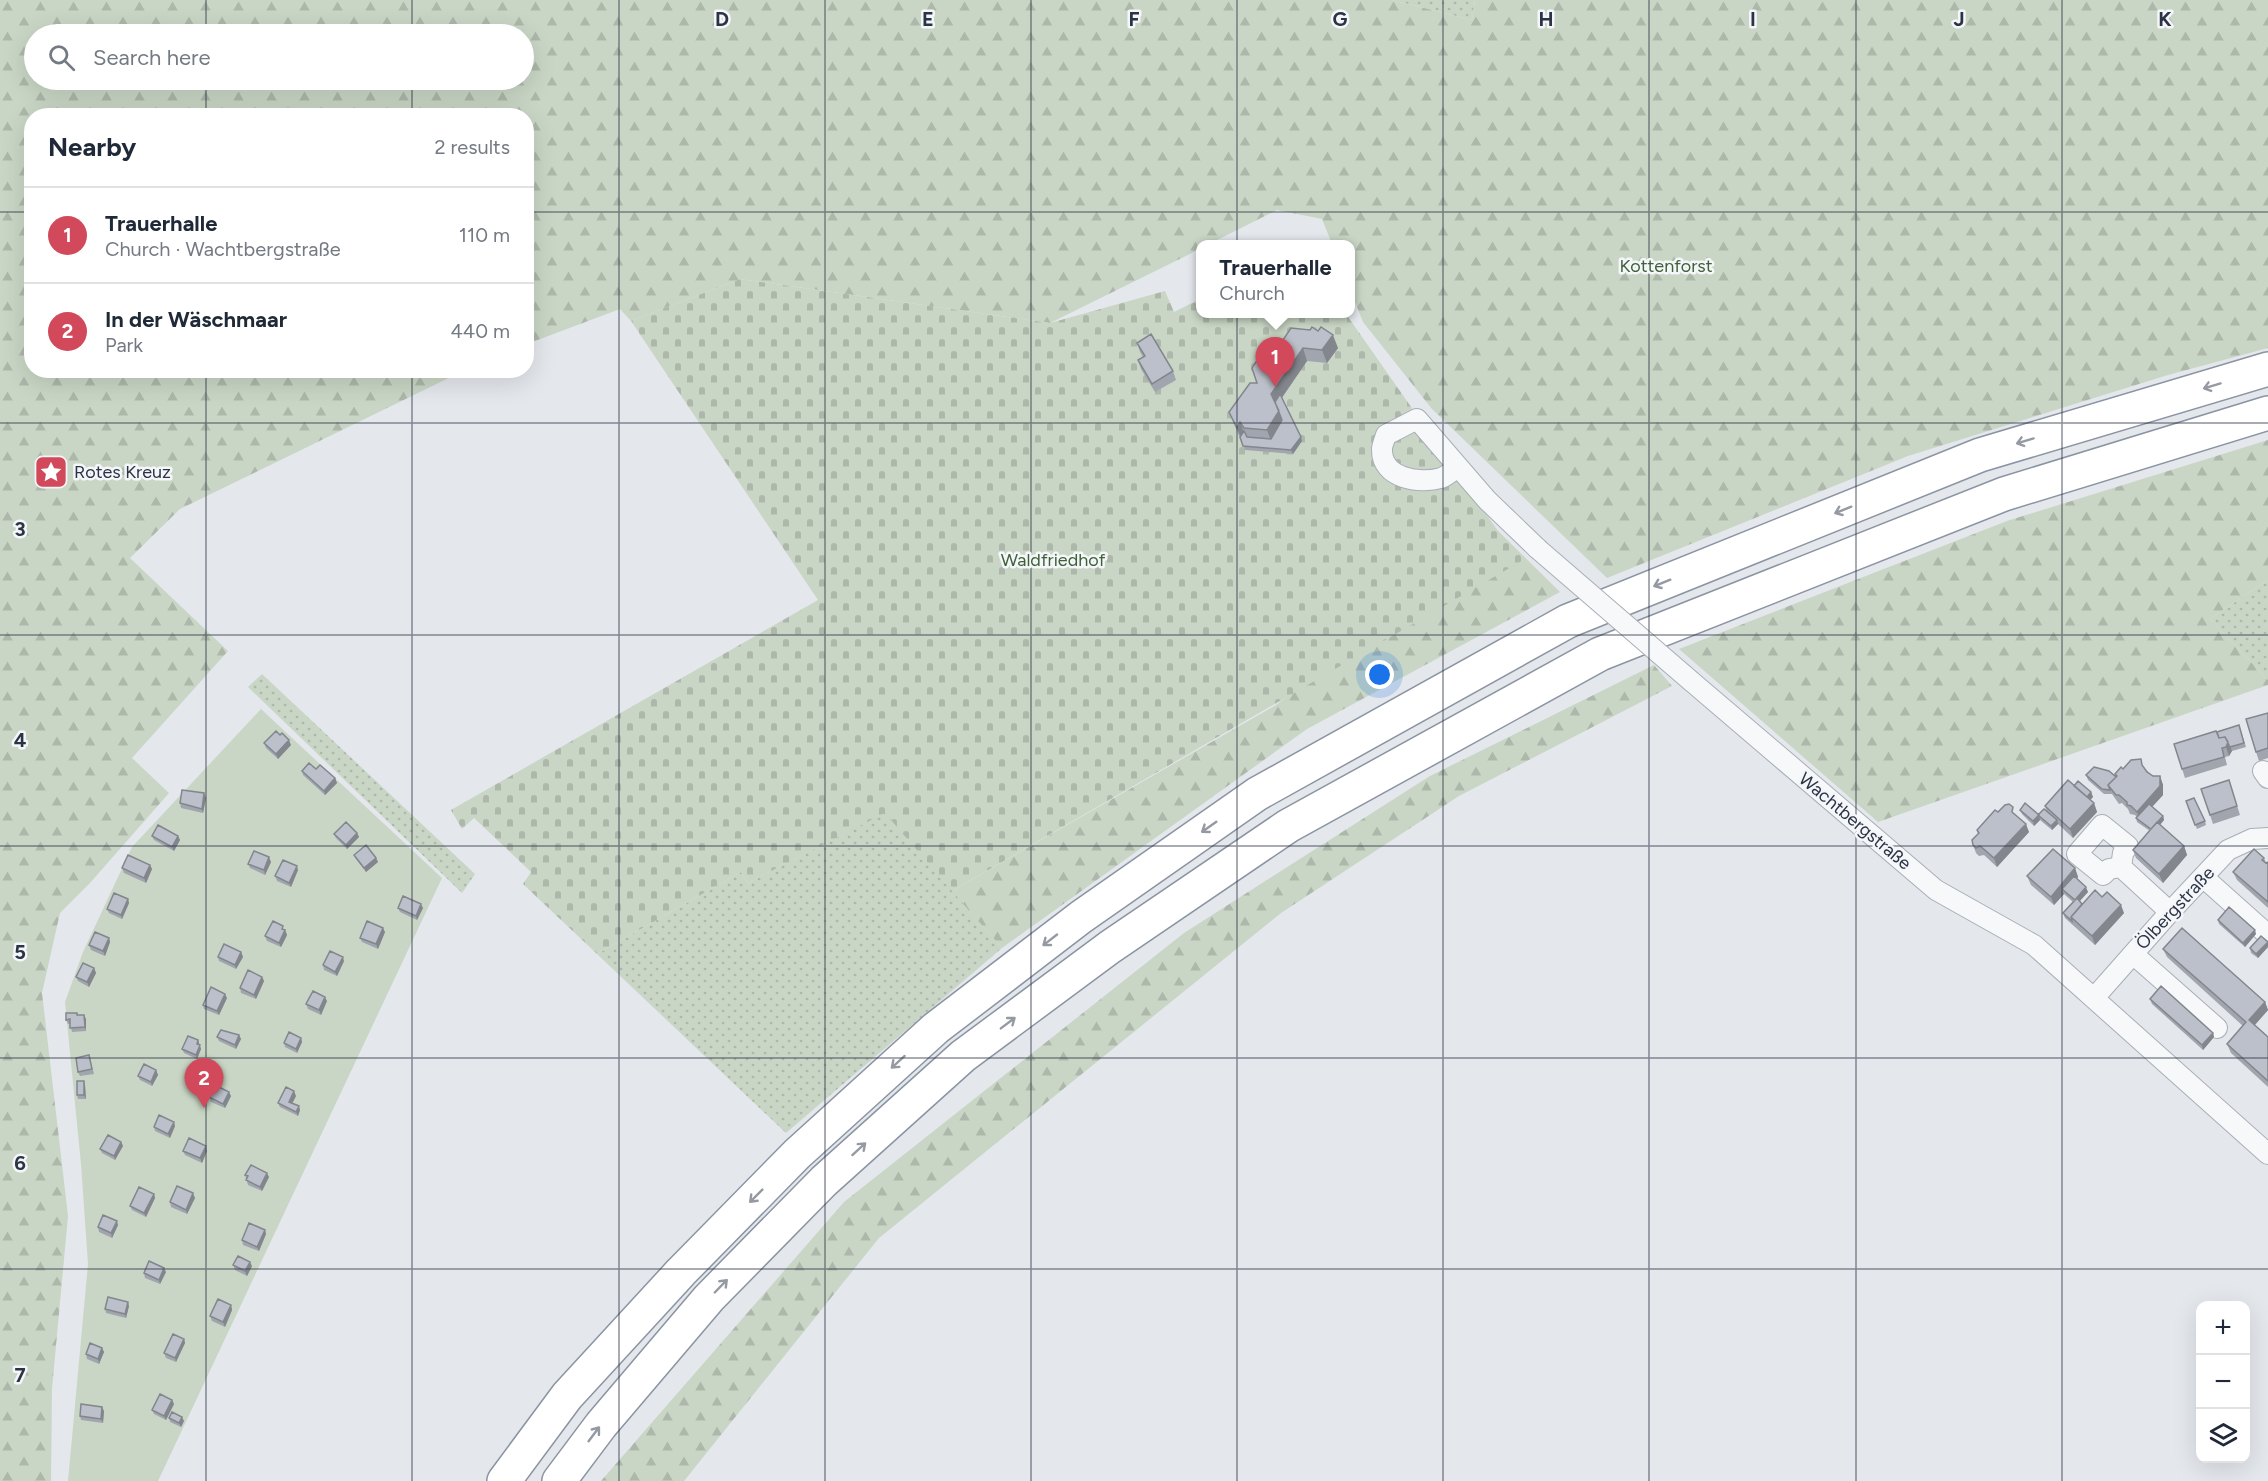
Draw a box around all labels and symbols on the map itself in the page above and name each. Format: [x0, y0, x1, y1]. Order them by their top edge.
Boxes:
text: D [715, 7, 729, 31]
text: E [922, 7, 934, 31]
text: F [1128, 7, 1140, 31]
text: G [1333, 7, 1348, 31]
text: H [1539, 7, 1554, 31]
text: I [1750, 7, 1756, 31]
text: J [1953, 7, 1965, 31]
text: K [2158, 7, 2172, 31]
park label: Kottenforst [1619, 255, 1713, 277]
pin: 1 [1256, 338, 1294, 387]
one-way arrow [2203, 381, 2222, 392]
one-way arrow [2016, 436, 2035, 447]
place icon: Rotes Kreuz [33, 454, 69, 490]
place label: Rotes Kreuz [74, 461, 171, 483]
one-way arrow [1834, 505, 1853, 516]
text: 3 [14, 517, 26, 541]
park label: Waldfriedhof [1001, 549, 1106, 571]
one-way arrow [1653, 578, 1672, 589]
your location [1365, 660, 1394, 689]
text: 4 [14, 728, 27, 752]
street label: Wachtbergstraße [1794, 768, 1916, 874]
one-way arrow [1201, 821, 1217, 833]
street label: Ölbergstraße [2131, 862, 2219, 954]
one-way arrow [1042, 934, 1058, 947]
text: 5 [14, 940, 26, 964]
one-way arrow [1000, 1017, 1016, 1030]
one-way arrow [891, 1055, 906, 1069]
pin: 2 [184, 1058, 224, 1108]
one-way arrow [851, 1142, 866, 1156]
text: 6 [14, 1151, 26, 1175]
one-way arrow [748, 1188, 763, 1203]
one-way arrow [713, 1279, 728, 1294]
text: 7 [14, 1363, 26, 1387]
one-way arrow [588, 1427, 601, 1443]

